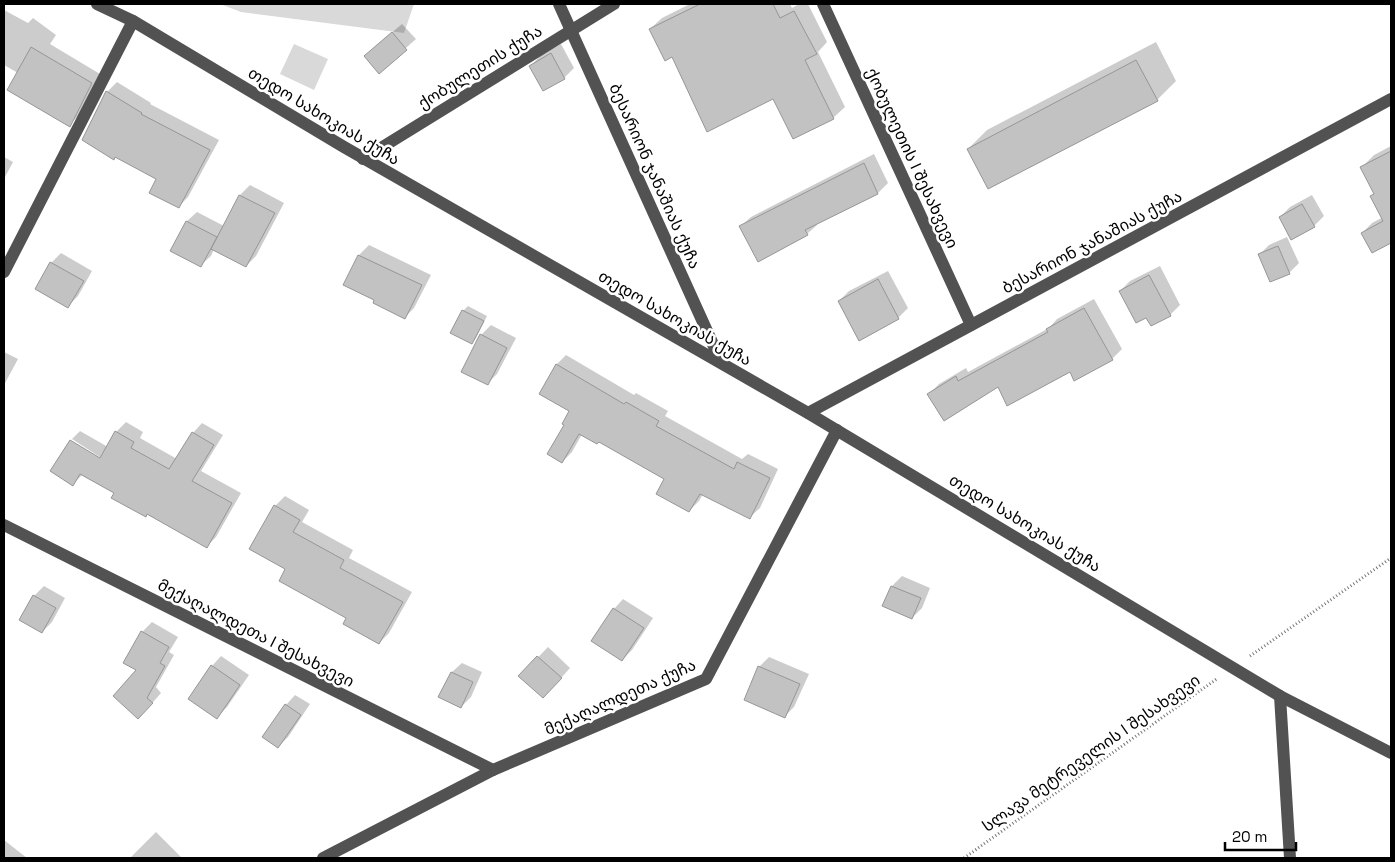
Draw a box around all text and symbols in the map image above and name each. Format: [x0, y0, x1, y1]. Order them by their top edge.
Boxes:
street label: ქობულეთის ქუჩა [414, 20, 546, 114]
street label: თედო სახოკიას ქუჩა [244, 62, 404, 170]
street label: ქობულეთის I შესახვევი [861, 64, 963, 252]
street label: ბესარიონ ჯანაშიას ქუჩა [605, 80, 705, 272]
street label: ბესარიონ ჯანაშიას ქუჩა [998, 186, 1186, 298]
street label: თედო სახოკიას ქუჩა [595, 266, 755, 370]
street label: თედო სახოკიას ქუჩა [945, 469, 1105, 577]
street label: მექაღალდეთა I შესახვევი [154, 574, 358, 692]
street label: მექაღალდეთა ქუჩა [541, 654, 699, 740]
street label: სლავა მეტრეველის I შესახვევი [978, 669, 1204, 837]
scale bar [1225, 820, 1296, 852]
text: 20 m [1232, 827, 1267, 846]

